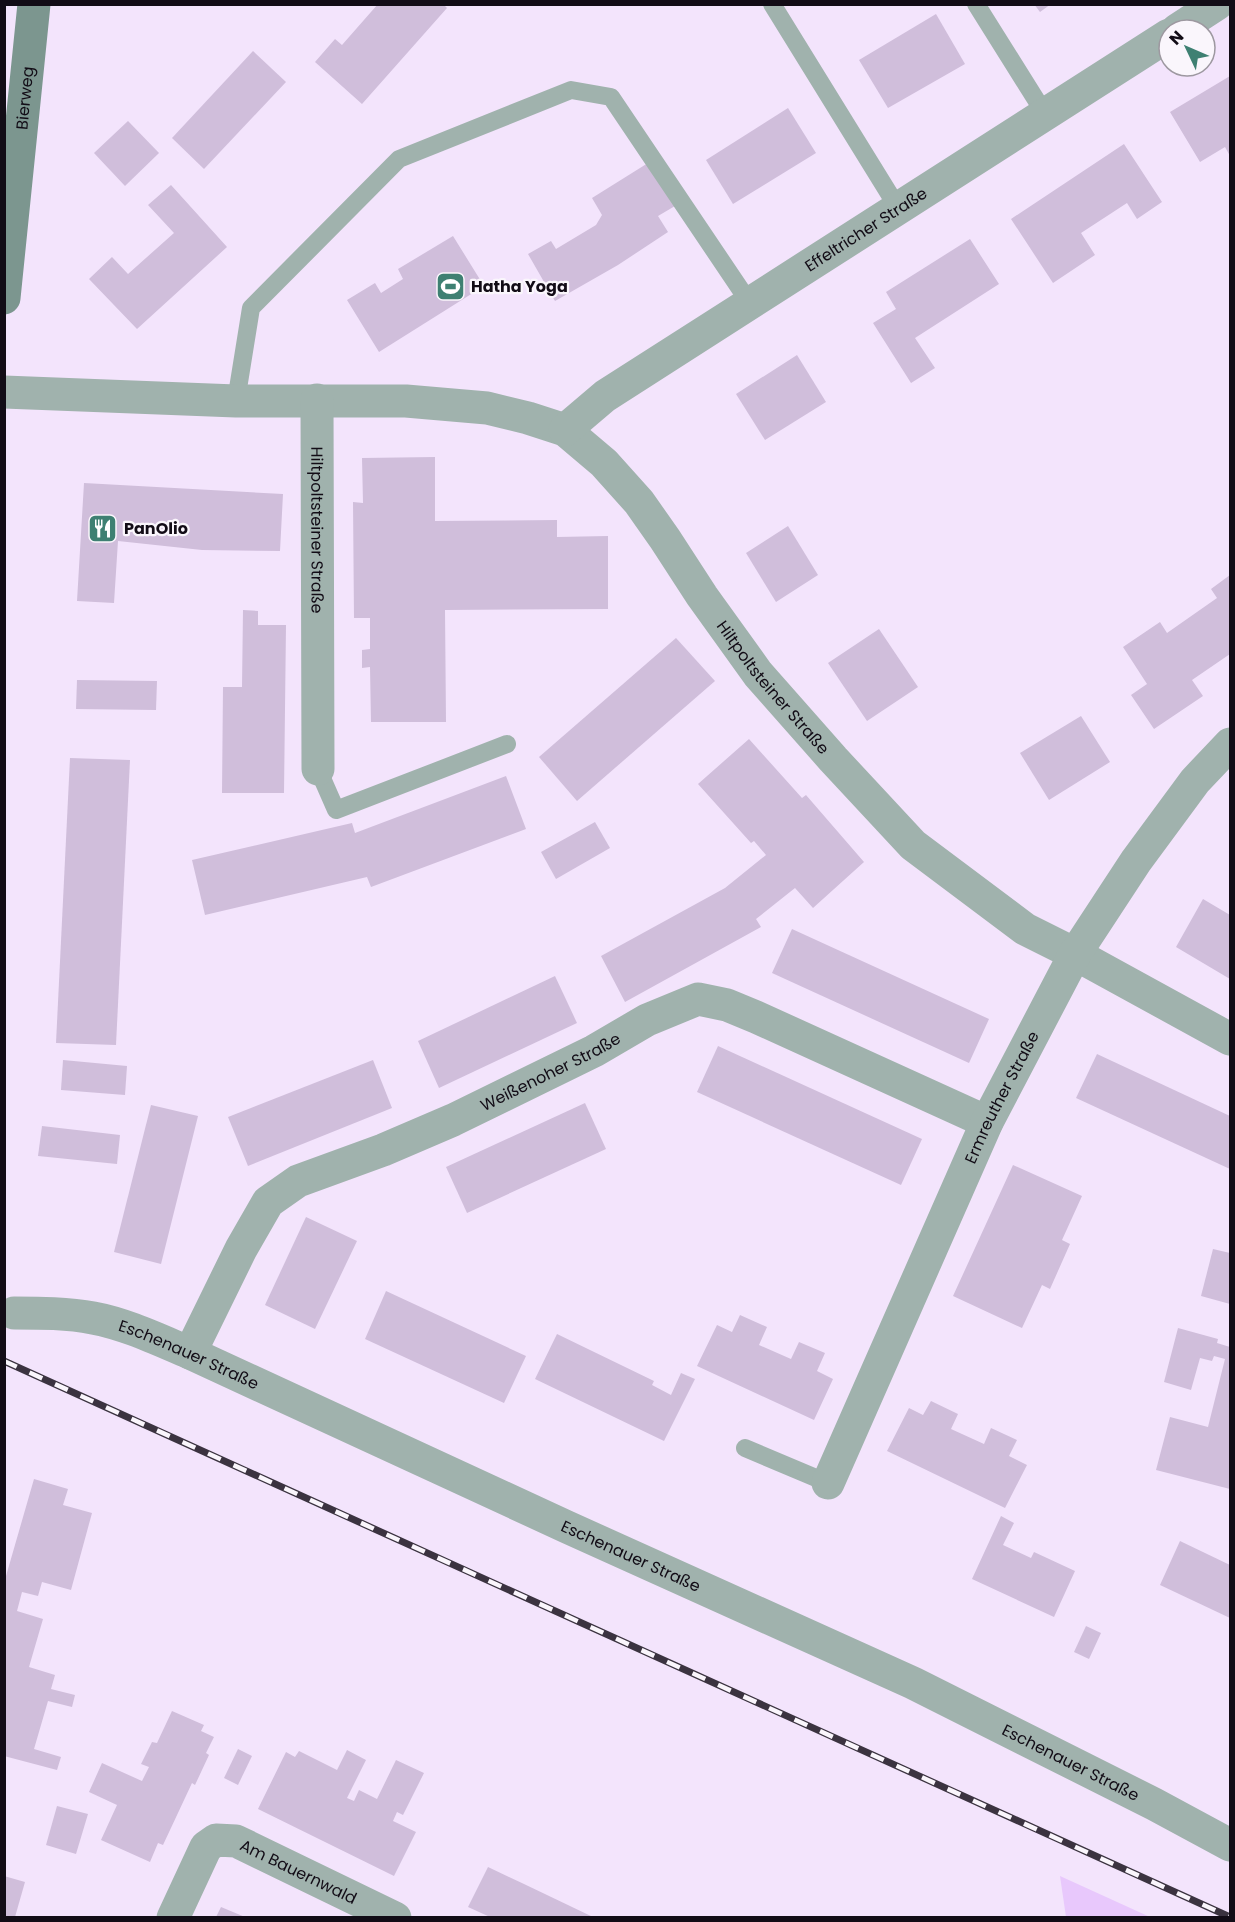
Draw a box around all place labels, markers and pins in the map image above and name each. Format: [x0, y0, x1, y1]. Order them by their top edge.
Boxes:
sports icon: Hatha Yoga [434, 270, 466, 302]
place label: Hatha Yoga [471, 275, 568, 298]
restaurant icon: PanOlio [87, 512, 119, 544]
place label: PanOlio [124, 517, 188, 540]

